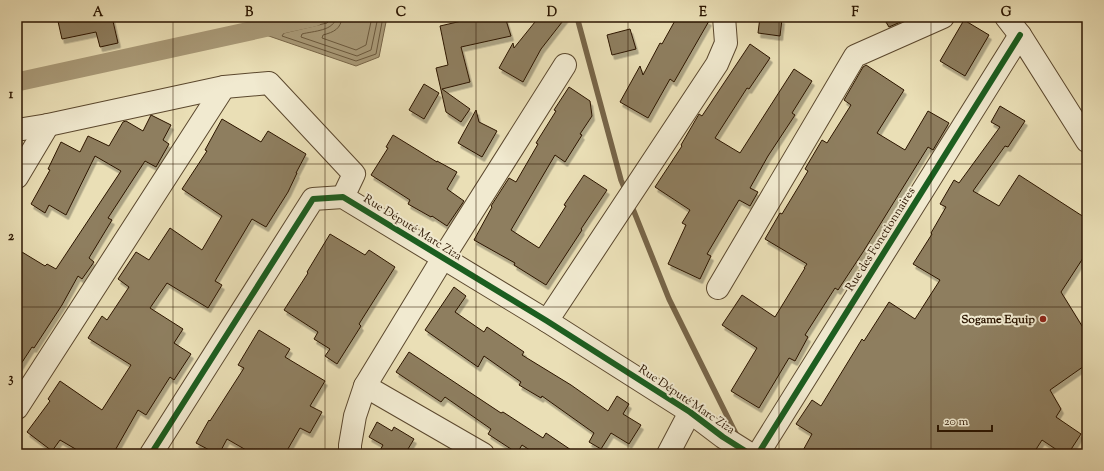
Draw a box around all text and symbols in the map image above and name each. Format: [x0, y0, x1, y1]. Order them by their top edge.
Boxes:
text: A [93, 4, 104, 22]
text: B [245, 4, 254, 22]
text: C [396, 4, 406, 22]
text: D [547, 4, 557, 22]
text: E [699, 4, 707, 22]
text: F [851, 4, 859, 22]
text: G [1001, 4, 1012, 22]
text: 1 [9, 86, 14, 104]
street label: Rue des Fonctionnaires [841, 184, 920, 295]
street label: Rue Député Marc Ziza [360, 190, 466, 266]
text: 2 [8, 228, 15, 246]
place label: Sogame Equip [961, 311, 1035, 329]
marker: Sogame Equip [1038, 314, 1048, 324]
street label: Rue Député Marc Ziza [634, 361, 739, 439]
text: 3 [8, 370, 14, 388]
scale bar [938, 407, 992, 433]
text: 20 m [944, 413, 969, 431]

